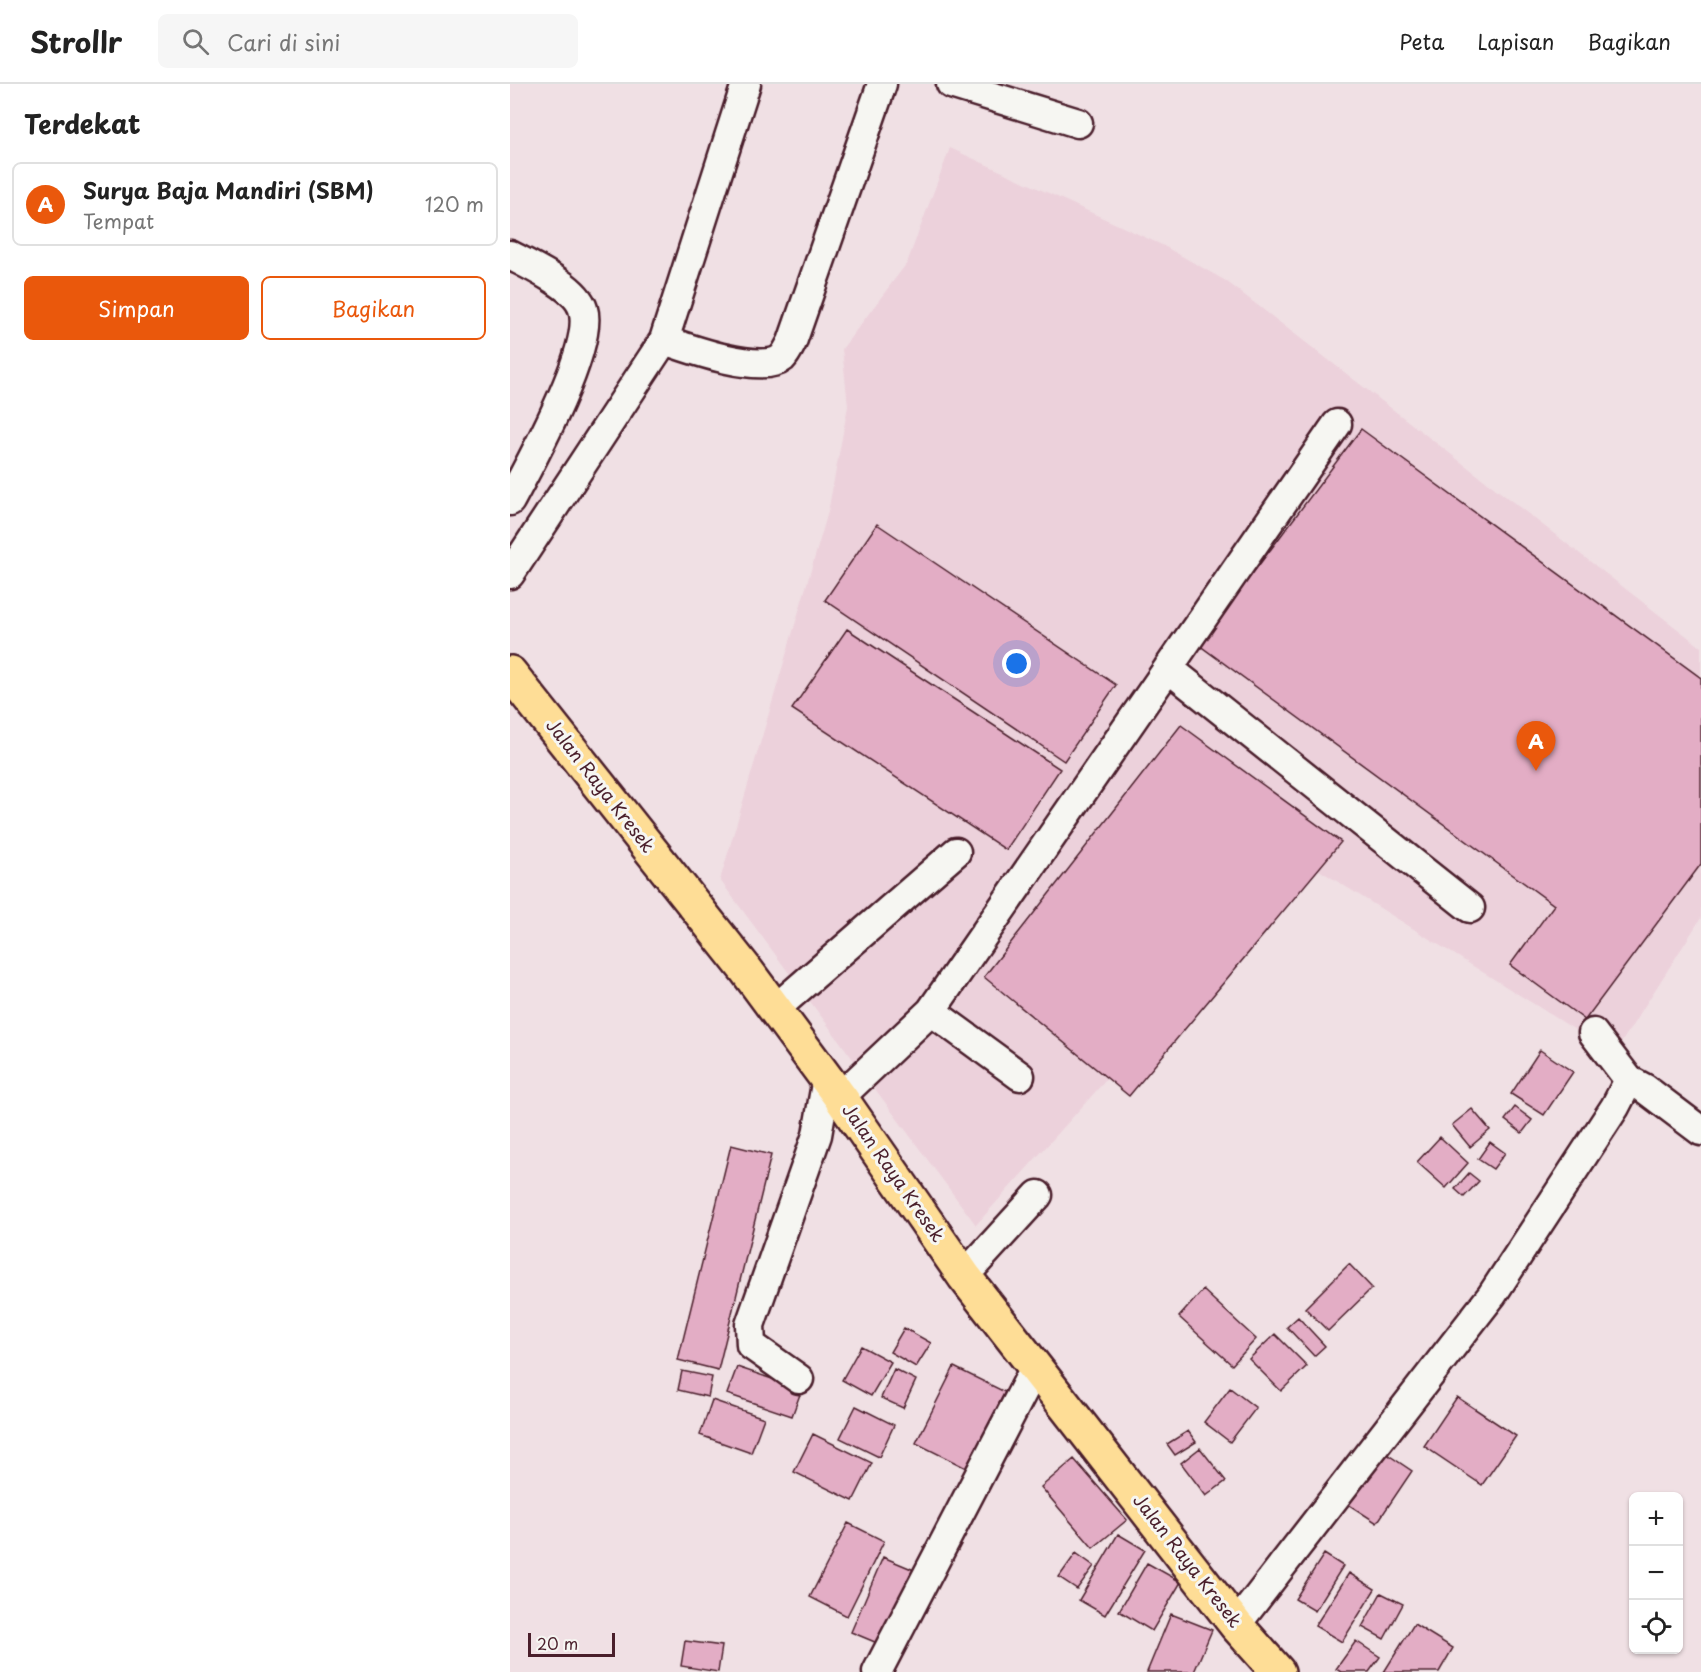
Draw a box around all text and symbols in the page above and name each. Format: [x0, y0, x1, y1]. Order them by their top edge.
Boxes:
search box [158, 14, 578, 68]
text: Strollr [30, 20, 122, 63]
icon: search [179, 25, 212, 58]
text: Cari di sini [227, 25, 340, 58]
text: Peta [1399, 25, 1444, 57]
text: Lapisan [1477, 25, 1555, 57]
text: Bagikan [1588, 25, 1671, 57]
text: Terdekat [24, 104, 141, 143]
text: Surya Baja Mandiri (SBM) [83, 173, 374, 206]
text: A [38, 189, 53, 219]
text: 120 m [425, 189, 484, 219]
text: Tempat [83, 206, 154, 236]
button: Simpan [24, 276, 249, 340]
button: Bagikan [261, 276, 486, 340]
your location [1002, 649, 1031, 678]
street label: Jalan Raya Kresek [540, 712, 662, 858]
pin: A [1516, 722, 1556, 771]
street label: Jalan Raya Kresek [836, 1097, 952, 1247]
street label: Jalan Raya Kresek [1127, 1487, 1249, 1633]
map controls [1629, 1492, 1683, 1654]
button: + [1629, 1492, 1683, 1546]
button: − [1629, 1546, 1683, 1600]
button: locate [1629, 1600, 1683, 1654]
scale bar [528, 1630, 615, 1658]
text: 20 m [537, 1631, 578, 1655]

